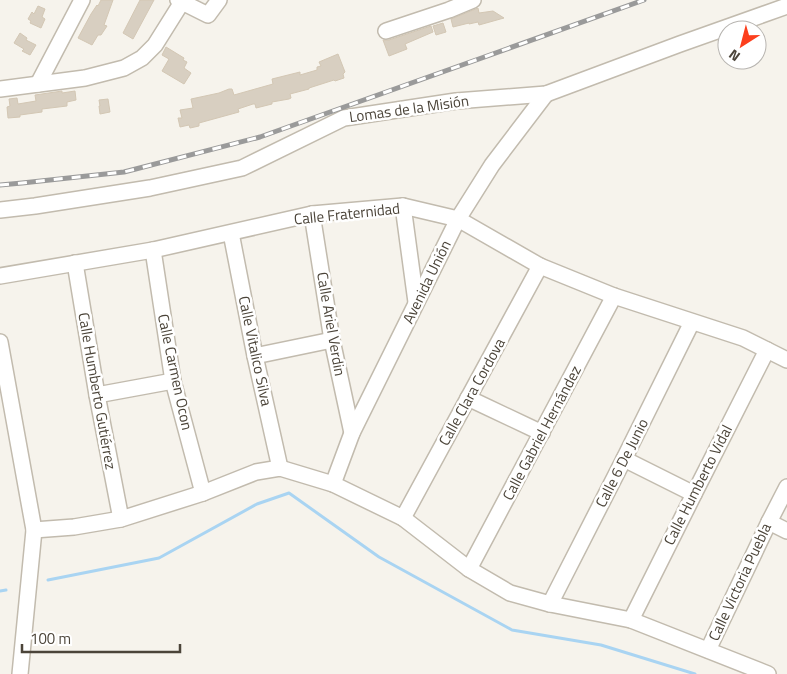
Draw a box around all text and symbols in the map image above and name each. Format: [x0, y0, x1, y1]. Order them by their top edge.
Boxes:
north arrow [717, 20, 767, 70]
text: N [724, 45, 744, 67]
street label: Lomas de la Misión [348, 89, 470, 128]
street label: Calle Fraternidad [293, 196, 401, 231]
street label: Avenida Unión [396, 236, 457, 327]
street label: Calle Ariel Verdin [311, 270, 352, 378]
street label: Calle Vitalico Silva [233, 294, 279, 409]
street label: Calle Humberto Gutiérrez [72, 311, 123, 471]
street label: Calle Carmen Ocon [152, 312, 199, 432]
street label: Calle Clara Cordova [432, 333, 511, 450]
street label: Calle Gabriel Hernández [496, 361, 587, 504]
street label: Calle 6 De Junio [589, 414, 654, 511]
street label: Calle Humberto Vidal [657, 421, 738, 549]
street label: Calle Victoria Puebla [702, 519, 777, 645]
scale bar [22, 622, 180, 654]
text: 100 m [30, 627, 71, 650]

